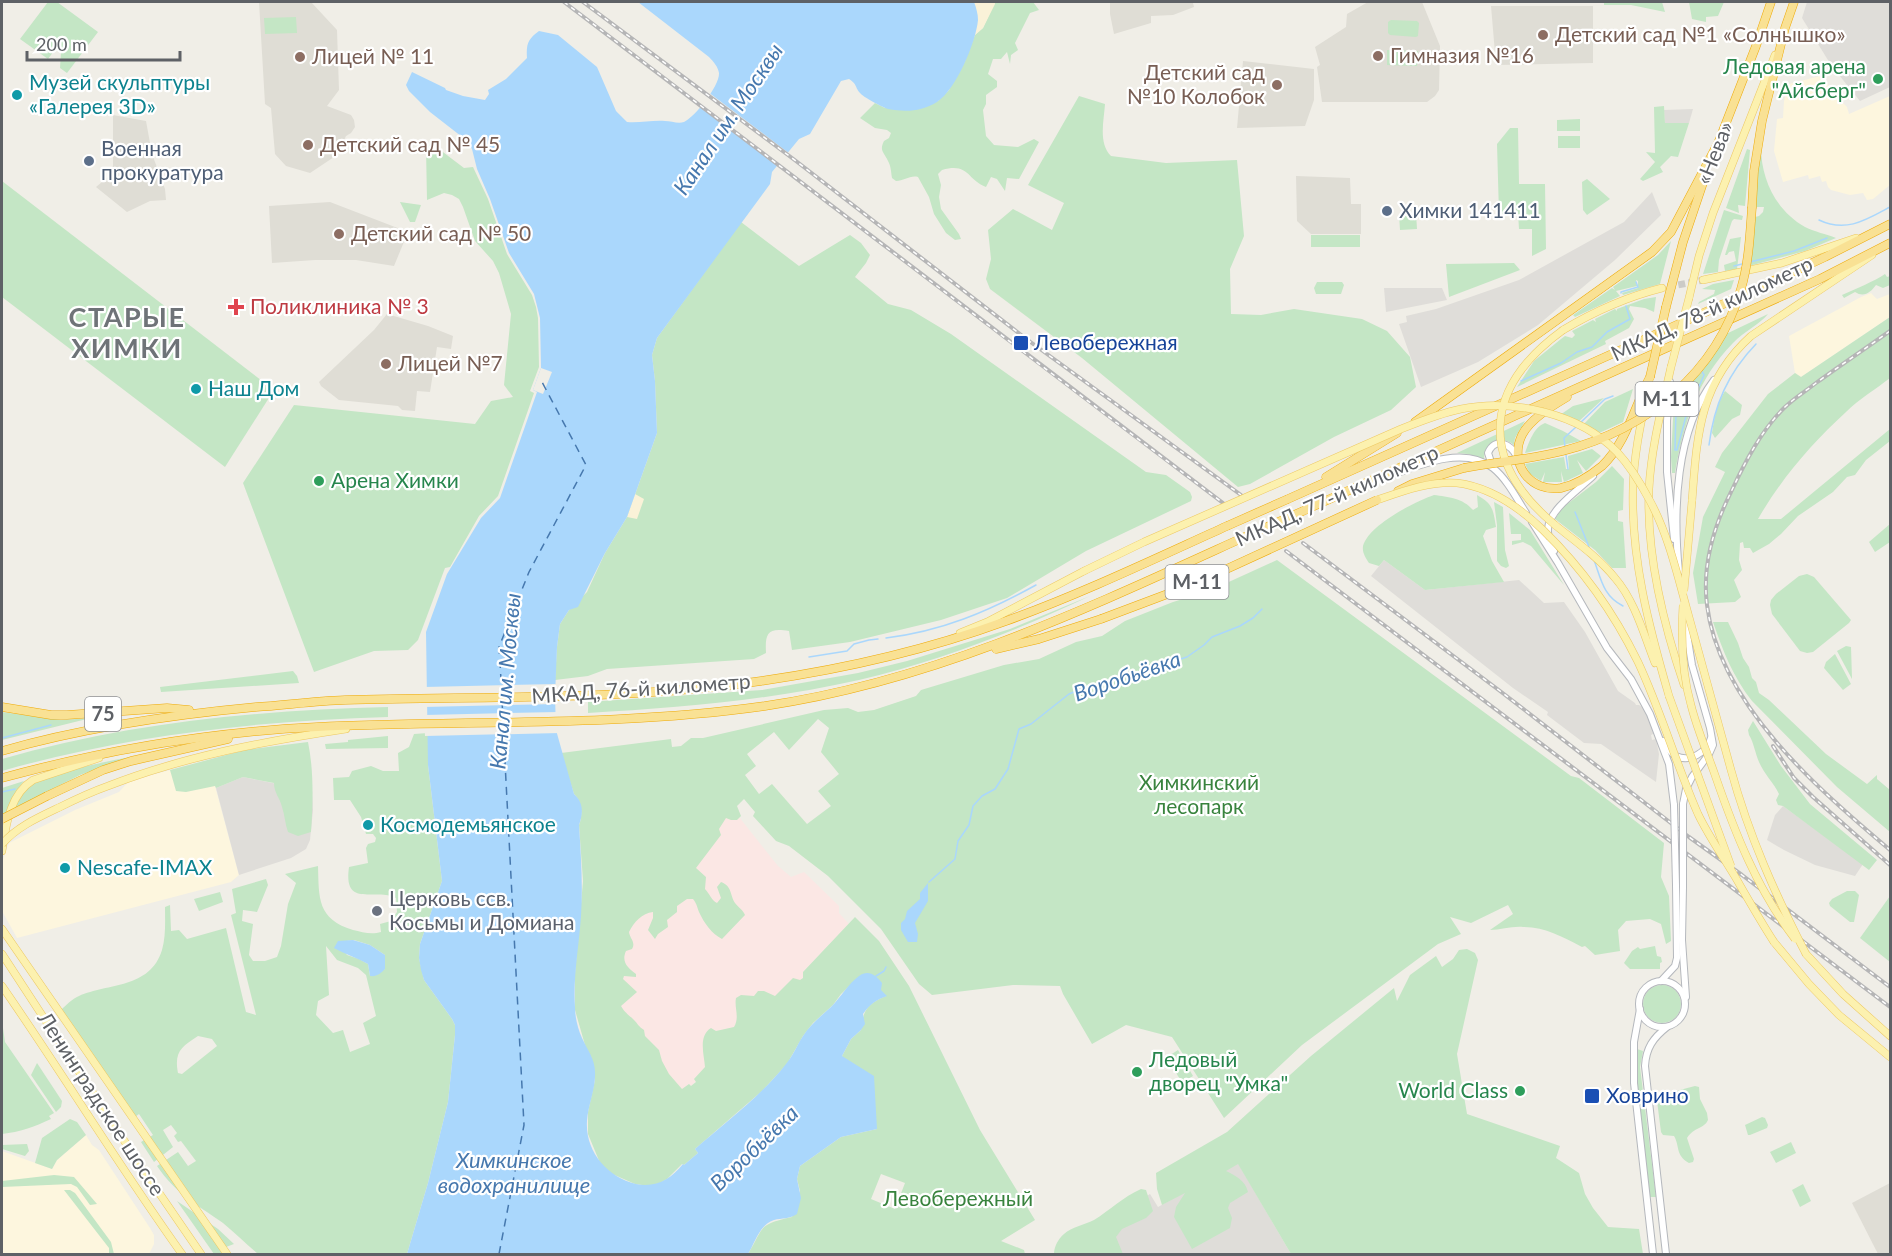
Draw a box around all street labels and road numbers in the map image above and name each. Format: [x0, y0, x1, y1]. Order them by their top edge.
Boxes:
street label: «Нева» [1690, 117, 1738, 188]
street label: МКАД, 78-й километр [1607, 250, 1816, 365]
road number: М-11 [1636, 382, 1698, 416]
street label: МКАД, 77-й километр [1231, 439, 1442, 551]
road number: М-11 [1166, 565, 1228, 599]
street label: МКАД, 76-й километр [531, 667, 751, 708]
road number: 75 [85, 697, 121, 731]
street label: Ленинградское шоссе [33, 1006, 171, 1200]

